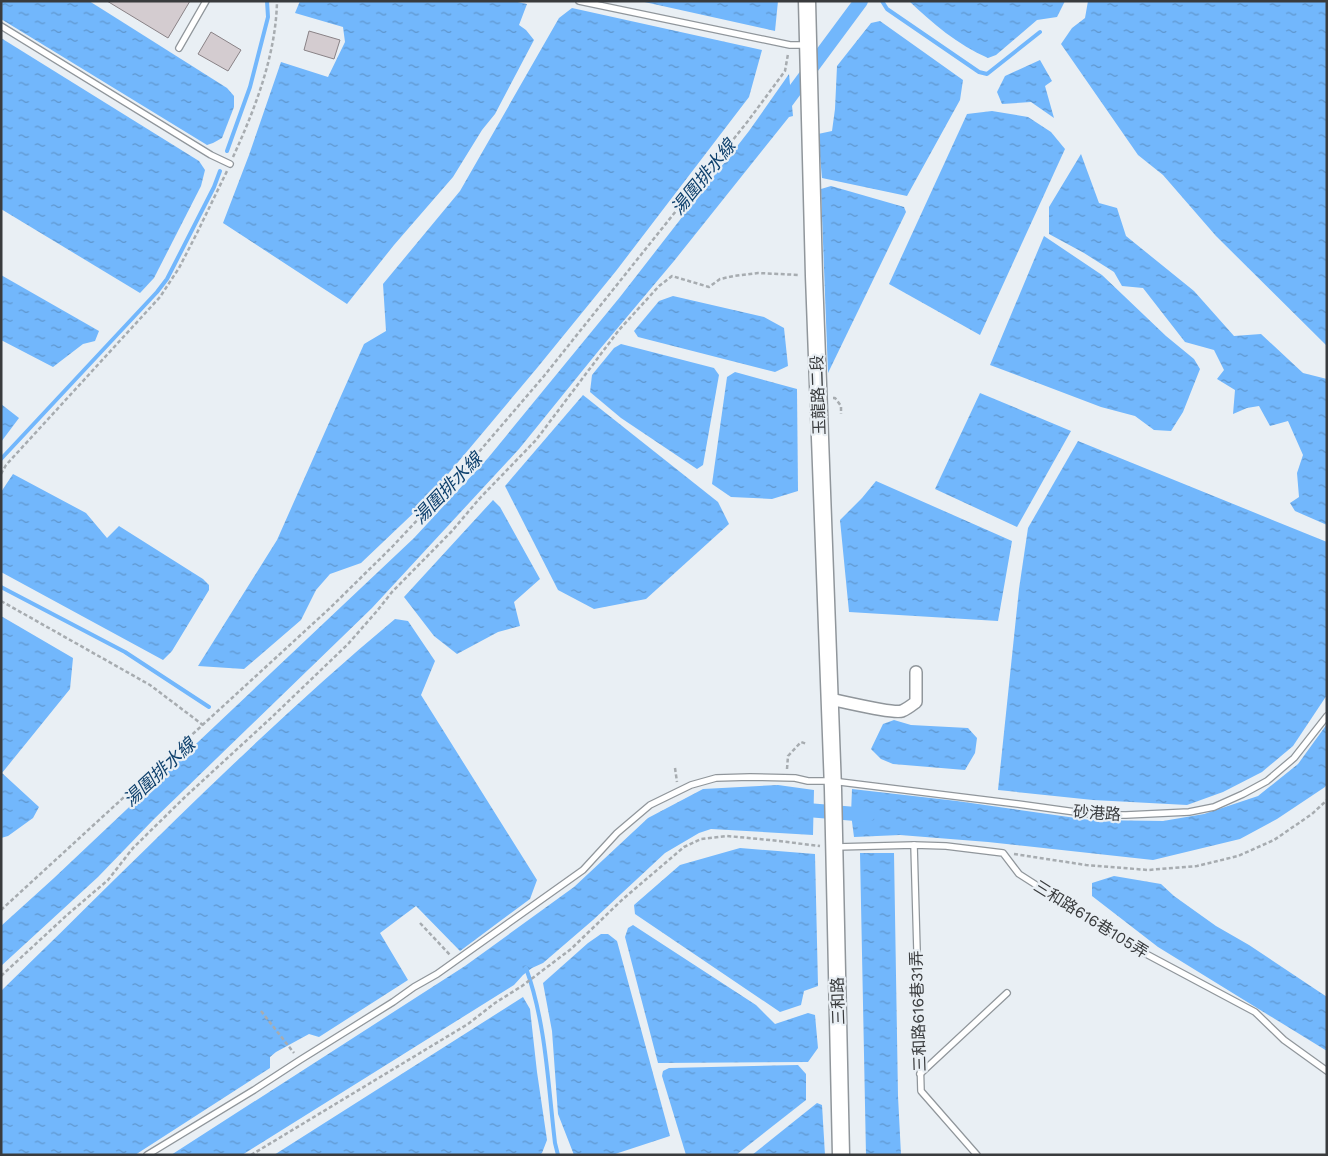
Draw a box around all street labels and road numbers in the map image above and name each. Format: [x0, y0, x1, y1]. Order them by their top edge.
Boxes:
street label: 玉龍路二段 [807, 355, 829, 435]
street label: 砂港路 [1072, 802, 1122, 824]
street label: 三和路616巷105弄 [1030, 876, 1152, 962]
street label: 三和路616巷31弄 [906, 950, 930, 1072]
street label: 三和路 [828, 977, 848, 1025]

